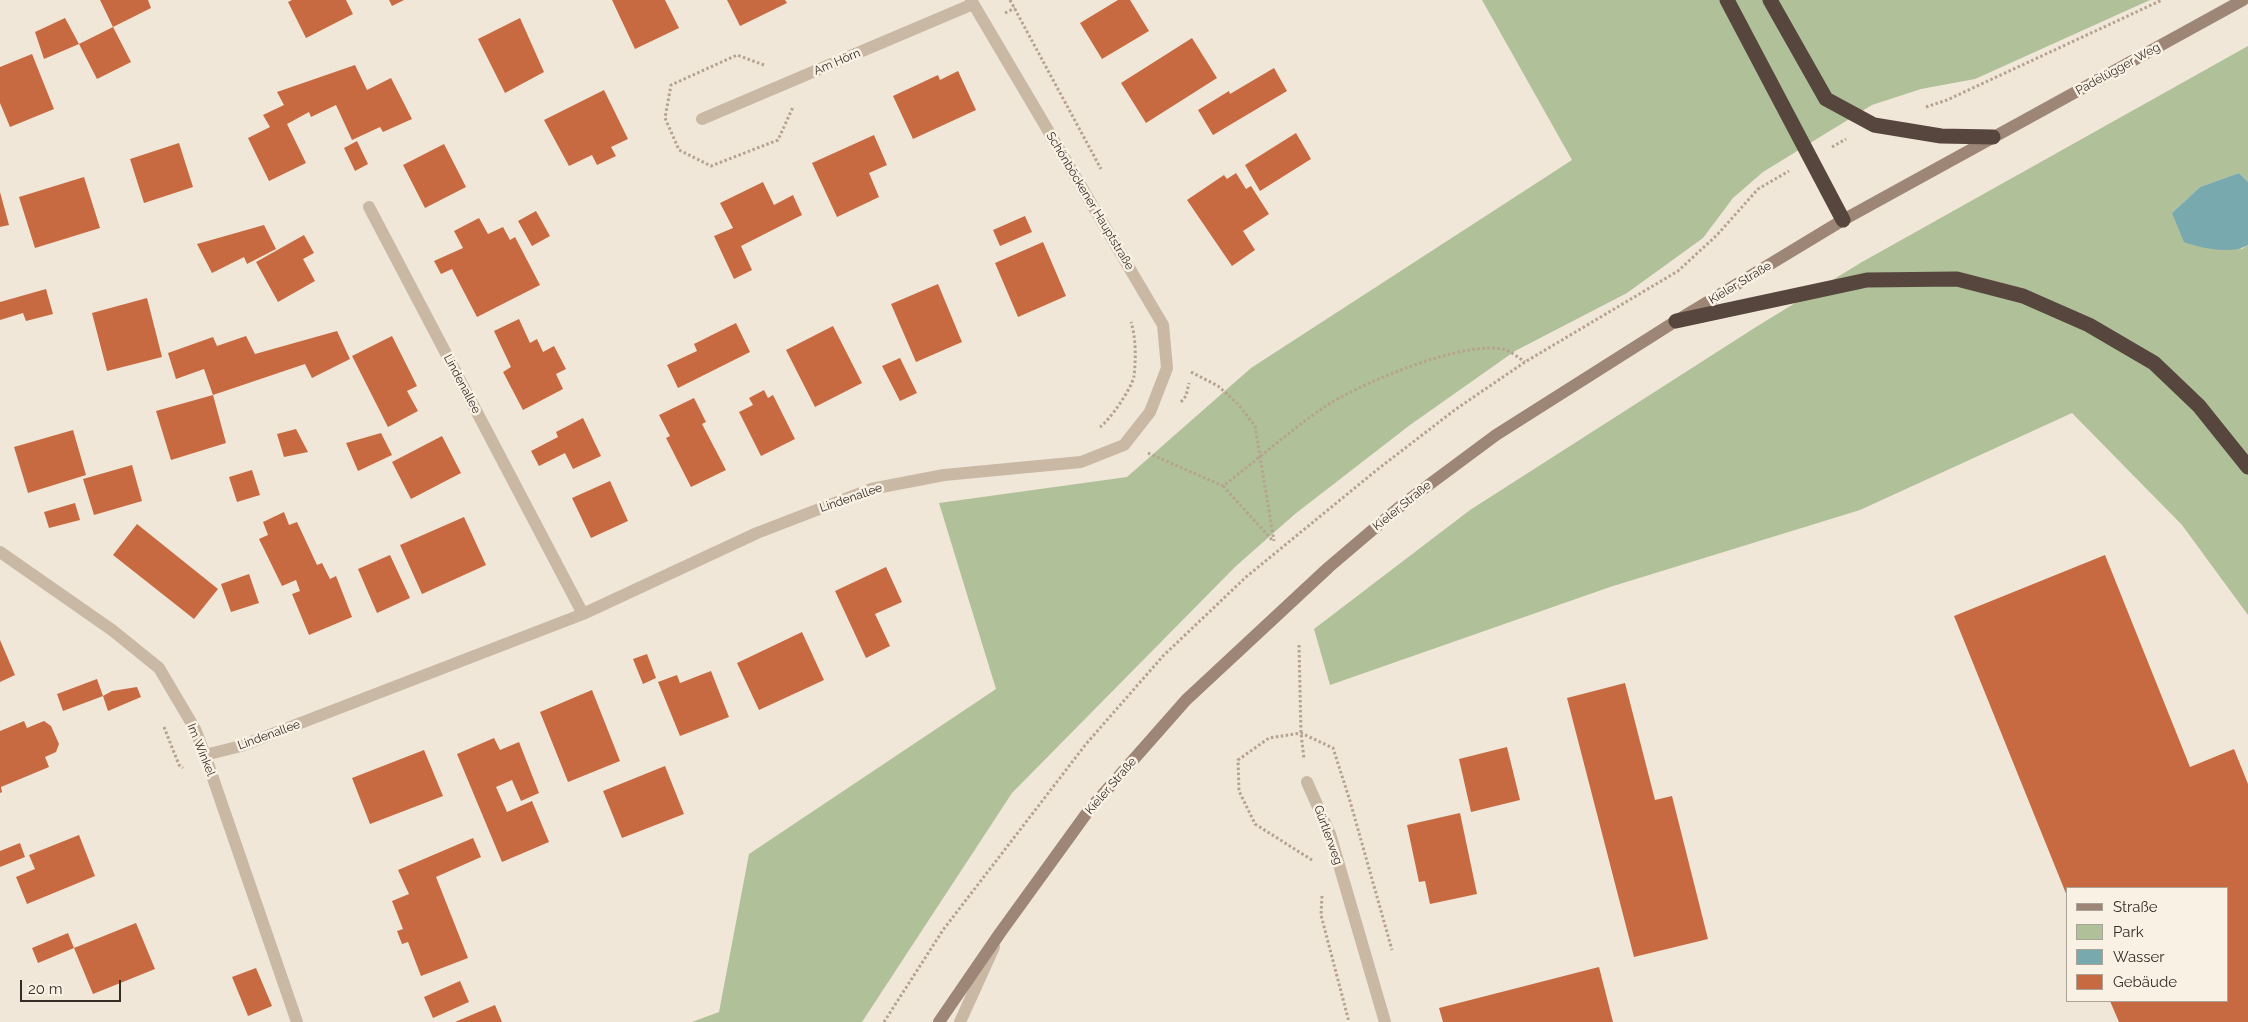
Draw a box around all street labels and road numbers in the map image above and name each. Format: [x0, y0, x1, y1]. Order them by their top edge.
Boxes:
street label: Padelügger Weg [2073, 40, 2163, 98]
street label: Am Hörn [811, 46, 863, 78]
street label: Schönböckener Hauptstraße [1043, 129, 1137, 273]
street label: Kieler Straße [1706, 259, 1774, 307]
street label: Lindenallee [440, 352, 484, 416]
street label: Kieler Straße [1370, 478, 1434, 534]
street label: Lindenallee [818, 481, 884, 515]
street label: Lindenallee [236, 717, 302, 753]
street label: Im Winkel [184, 722, 218, 778]
street label: Kieler Straße [1082, 755, 1140, 817]
street label: Gürtlerweg [1311, 803, 1345, 867]

